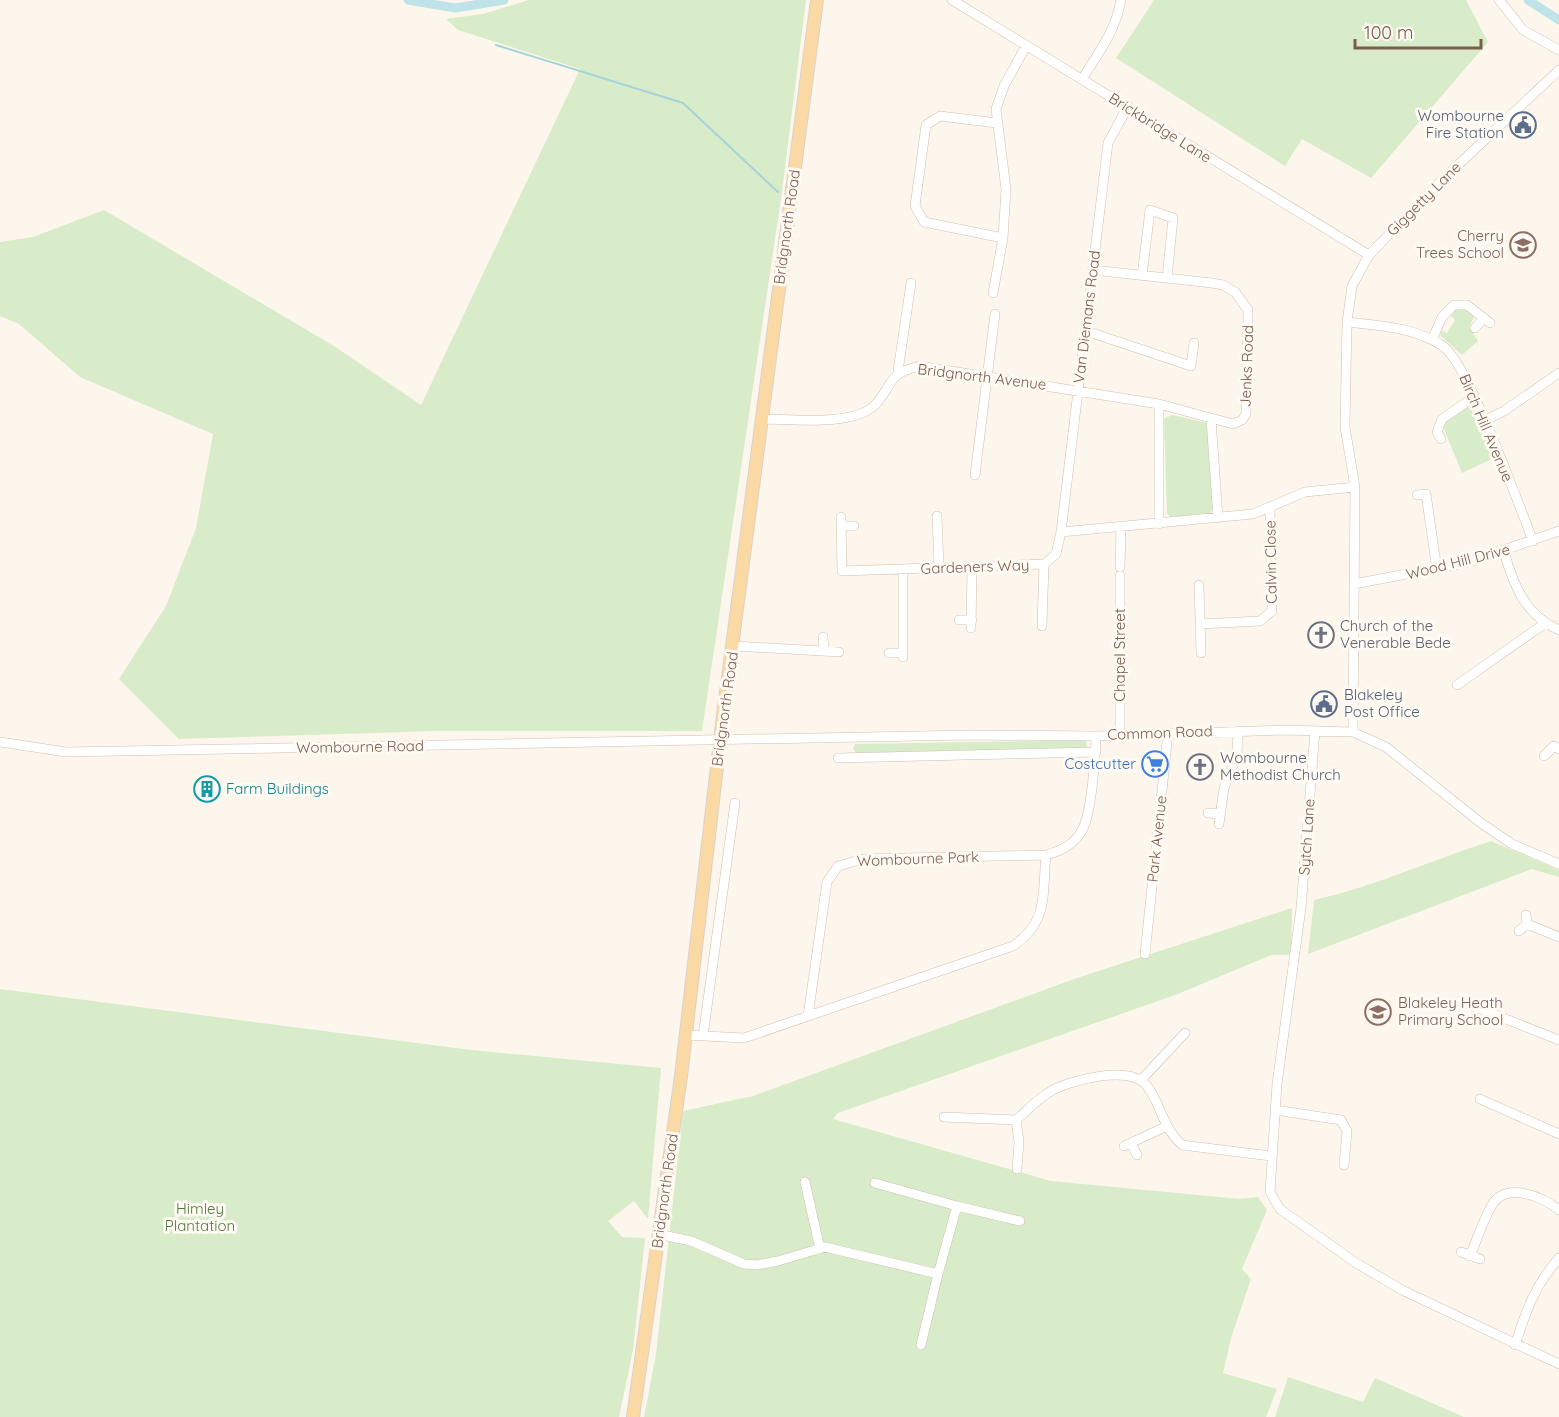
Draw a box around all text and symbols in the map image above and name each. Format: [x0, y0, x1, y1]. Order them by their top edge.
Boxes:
scale bar [1355, 12, 1481, 50]
text: 100 m [1364, 21, 1413, 44]
street label: Brickbridge Lane [1105, 88, 1215, 167]
place label: Wombourne Fire Station [1417, 106, 1504, 142]
public building icon: Wombourne Fire Station [1508, 110, 1538, 140]
street label: Giggetty Lane [1382, 157, 1465, 240]
street label: Bridgnorth Road [769, 168, 804, 286]
place label: Cherry Trees School [1416, 226, 1504, 262]
school or university icon: Cherry Trees School [1508, 230, 1538, 260]
street label: Van Diemans Road [1069, 249, 1104, 385]
street label: Jenks Road [1236, 325, 1257, 407]
street label: Bridgnorth Avenue [917, 359, 1048, 394]
street label: Birch Hill Avenue [1455, 371, 1518, 485]
street label: Calvin Close [1260, 520, 1281, 604]
street label: Wood Hill Drive [1404, 539, 1512, 584]
street label: Gardeners Way [920, 555, 1030, 578]
street label: Chapel Street [1110, 608, 1129, 702]
place label: Church of the Venerable Bede [1340, 616, 1451, 652]
church icon: Church of the Venerable Bede [1306, 620, 1336, 650]
street label: Bridgnorth Road [707, 650, 742, 768]
place label: Blakeley Post Office [1344, 685, 1420, 721]
public building icon: Blakeley Post Office [1309, 689, 1339, 719]
street label: Common Road [1107, 721, 1213, 744]
street label: Wombourne Road [296, 736, 424, 757]
place label: Wombourne Methodist Church [1220, 748, 1341, 784]
supermarket icon: Costcutter [1140, 749, 1170, 779]
church icon: Wombourne Methodist Church [1185, 752, 1215, 782]
place label: Costcutter [1064, 754, 1136, 773]
building icon: Farm Buildings [192, 774, 222, 804]
place label: Farm Buildings [226, 779, 329, 798]
street label: Park Avenue [1142, 795, 1171, 883]
street label: Sytch Lane [1294, 798, 1319, 876]
street label: Wombourne Park [856, 847, 980, 870]
place label: Blakeley Heath Primary School [1398, 993, 1503, 1029]
school or university icon: Blakeley Heath Primary School [1363, 997, 1393, 1027]
street label: Bridgnorth Road [647, 1132, 682, 1250]
park label: Himley Plantation [165, 1199, 235, 1235]

